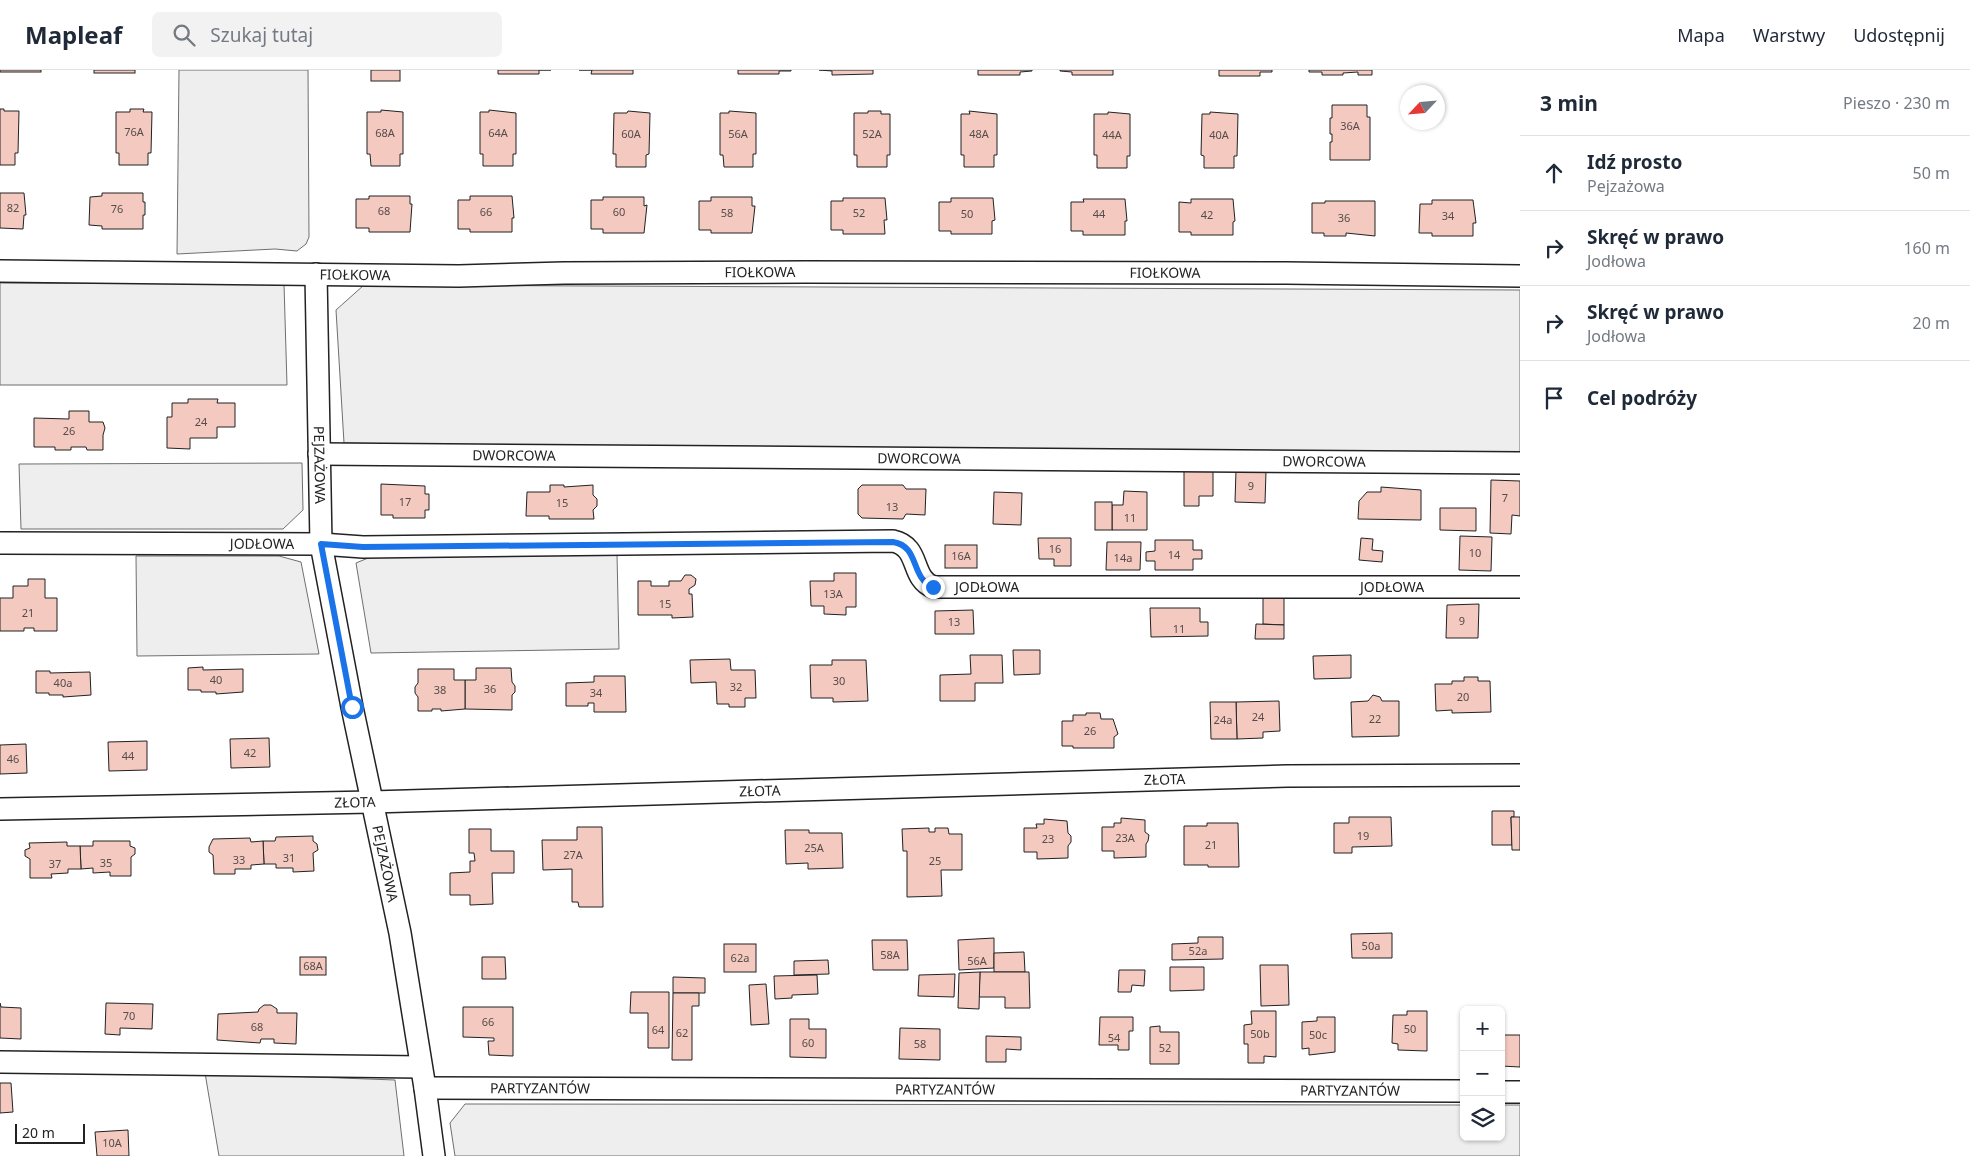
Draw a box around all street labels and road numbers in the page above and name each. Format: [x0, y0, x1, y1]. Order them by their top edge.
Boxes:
street label: FIOŁKOWA [724, 262, 795, 281]
street label: FIOŁKOWA [1129, 263, 1200, 282]
street label: FIOŁKOWA [319, 264, 391, 284]
street label: PEJZAŻOWA [310, 426, 330, 504]
street label: DWORCOWA [472, 445, 556, 465]
street label: DWORCOWA [877, 448, 961, 468]
street label: DWORCOWA [1282, 451, 1366, 471]
street label: JODŁOWA [228, 534, 294, 553]
street label: JODŁOWA [953, 577, 1019, 596]
street label: JODŁOWA [1358, 577, 1424, 596]
street label: ZŁOTA [1144, 769, 1186, 789]
street label: ZŁOTA [739, 780, 781, 801]
street label: ZŁOTA [334, 792, 376, 812]
street label: PEJZAŻOWA [368, 823, 403, 904]
street label: PARTYZANTÓW [490, 1078, 590, 1097]
street label: PARTYZANTÓW [895, 1079, 995, 1099]
street label: PARTYZANTÓW [1300, 1081, 1400, 1100]

